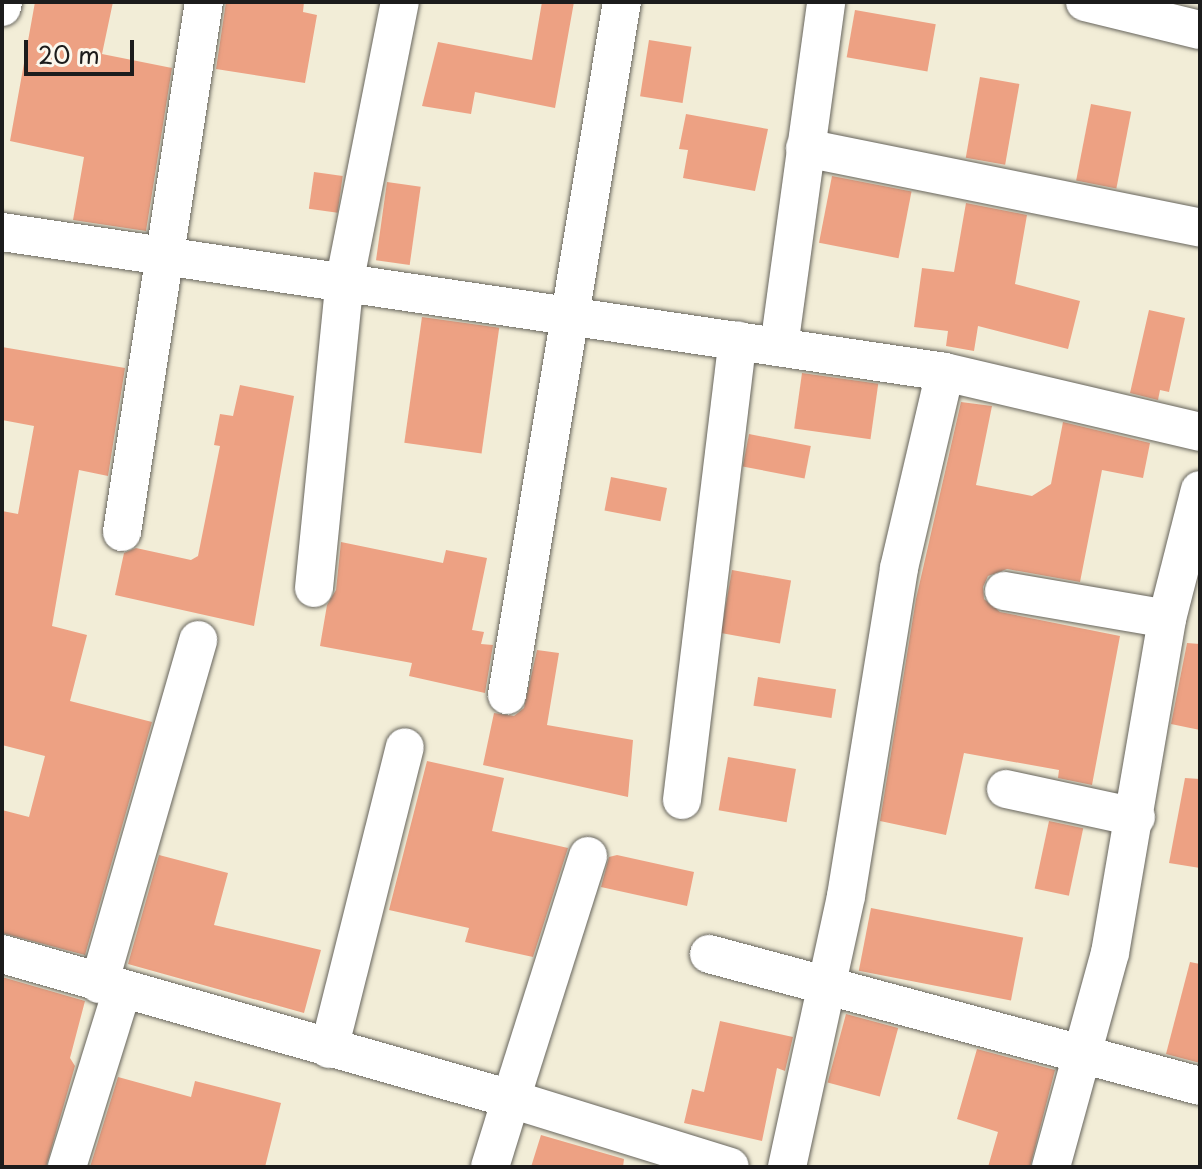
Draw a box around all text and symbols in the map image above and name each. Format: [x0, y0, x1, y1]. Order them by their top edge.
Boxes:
scale bar [28, 24, 138, 74]
text: 20 m [38, 36, 100, 72]

